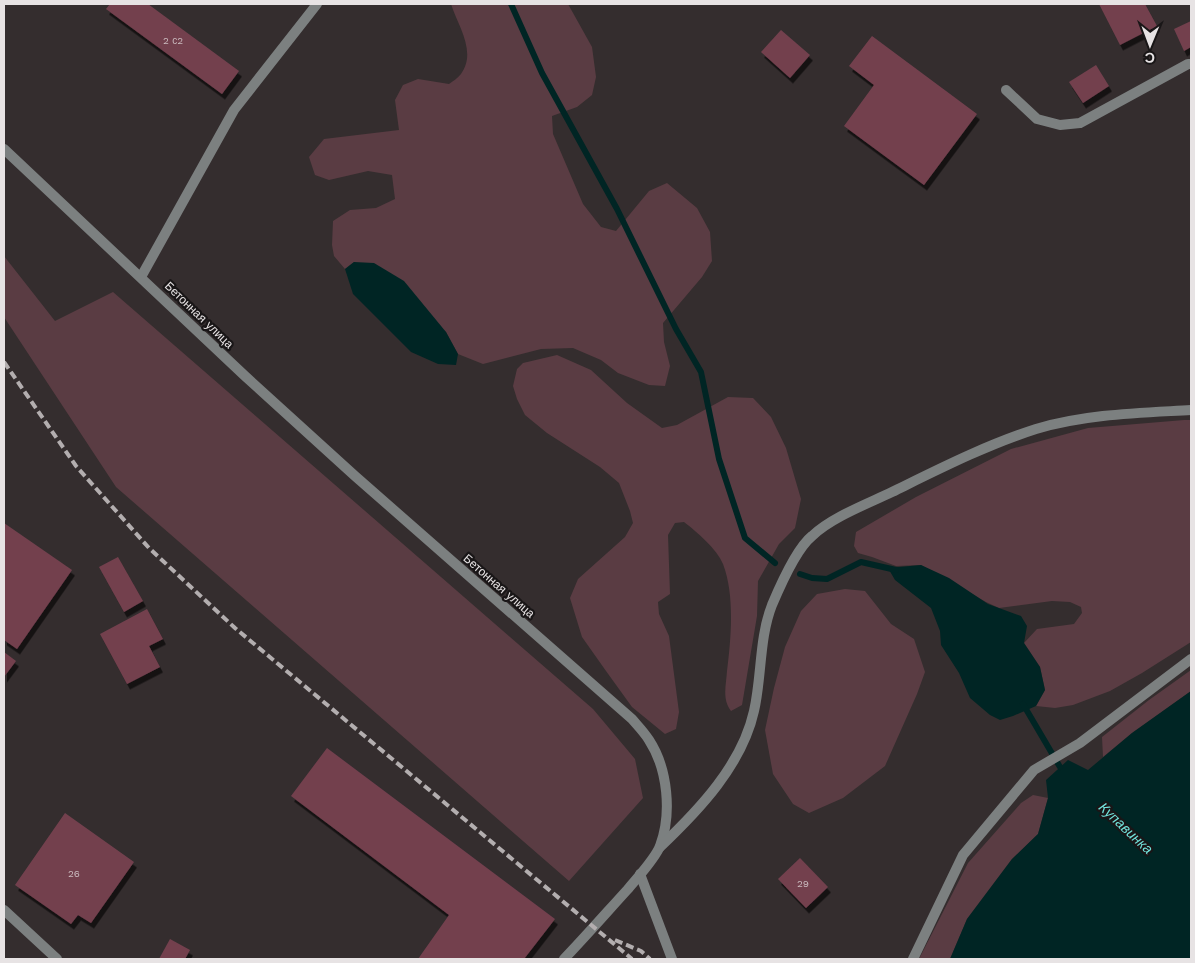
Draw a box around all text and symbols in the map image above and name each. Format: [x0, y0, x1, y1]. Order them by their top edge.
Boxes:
north arrow [1125, 20, 1175, 70]
house number: 2 с2 [163, 35, 183, 46]
text: С [1145, 50, 1155, 66]
street label: Бетонная улица [162, 279, 236, 351]
street label: Бетонная улица [461, 551, 538, 621]
water label: Купавинка [1096, 799, 1156, 857]
house number: 26 [68, 868, 80, 879]
house number: 29 [797, 878, 809, 889]

